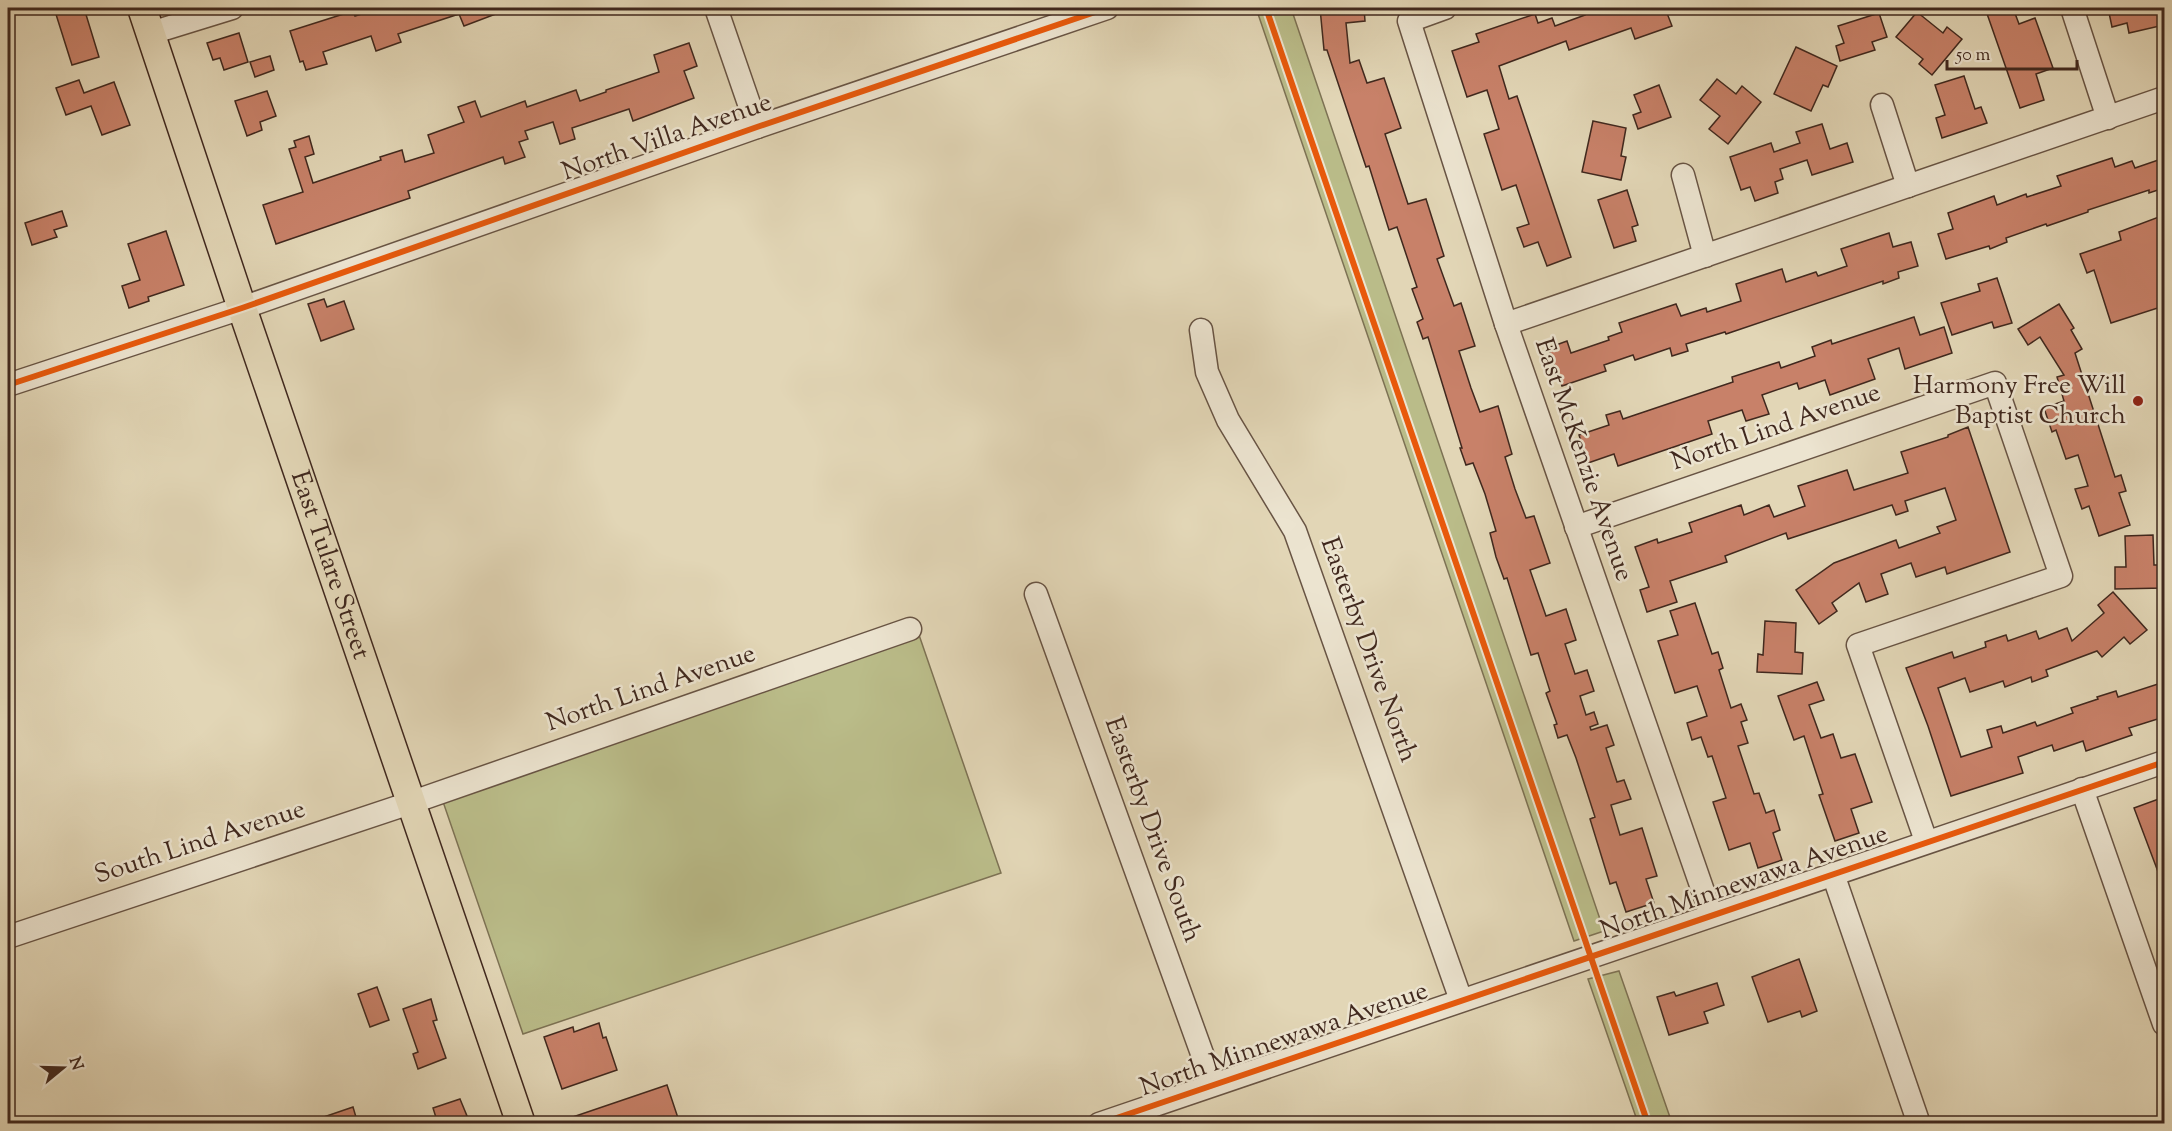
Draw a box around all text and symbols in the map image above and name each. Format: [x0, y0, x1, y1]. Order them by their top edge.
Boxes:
scale bar [1947, 33, 2078, 71]
text: 50 m [1955, 43, 1991, 69]
street label: North Villa Avenue [557, 85, 777, 191]
street label: East McKenzie Avenue [1524, 334, 1642, 586]
place label: Harmony Free Will Baptist Church [1913, 368, 2126, 435]
street label: North Lind Avenue [1666, 375, 1886, 481]
marker: Harmony Free Will Baptist Church [2131, 394, 2145, 408]
street label: East Tulare Street [281, 466, 379, 664]
street label: Easterby Drive North [1310, 532, 1426, 768]
street label: North Lind Avenue [541, 636, 761, 742]
street label: Easterby Drive South [1094, 712, 1210, 948]
street label: South Lind Avenue [90, 791, 310, 895]
street label: North Minnewawa Avenue [1595, 816, 1893, 950]
street label: North Minnewawa Avenue [1135, 973, 1433, 1107]
north arrow [33, 1038, 93, 1098]
text: N [62, 1054, 88, 1074]

